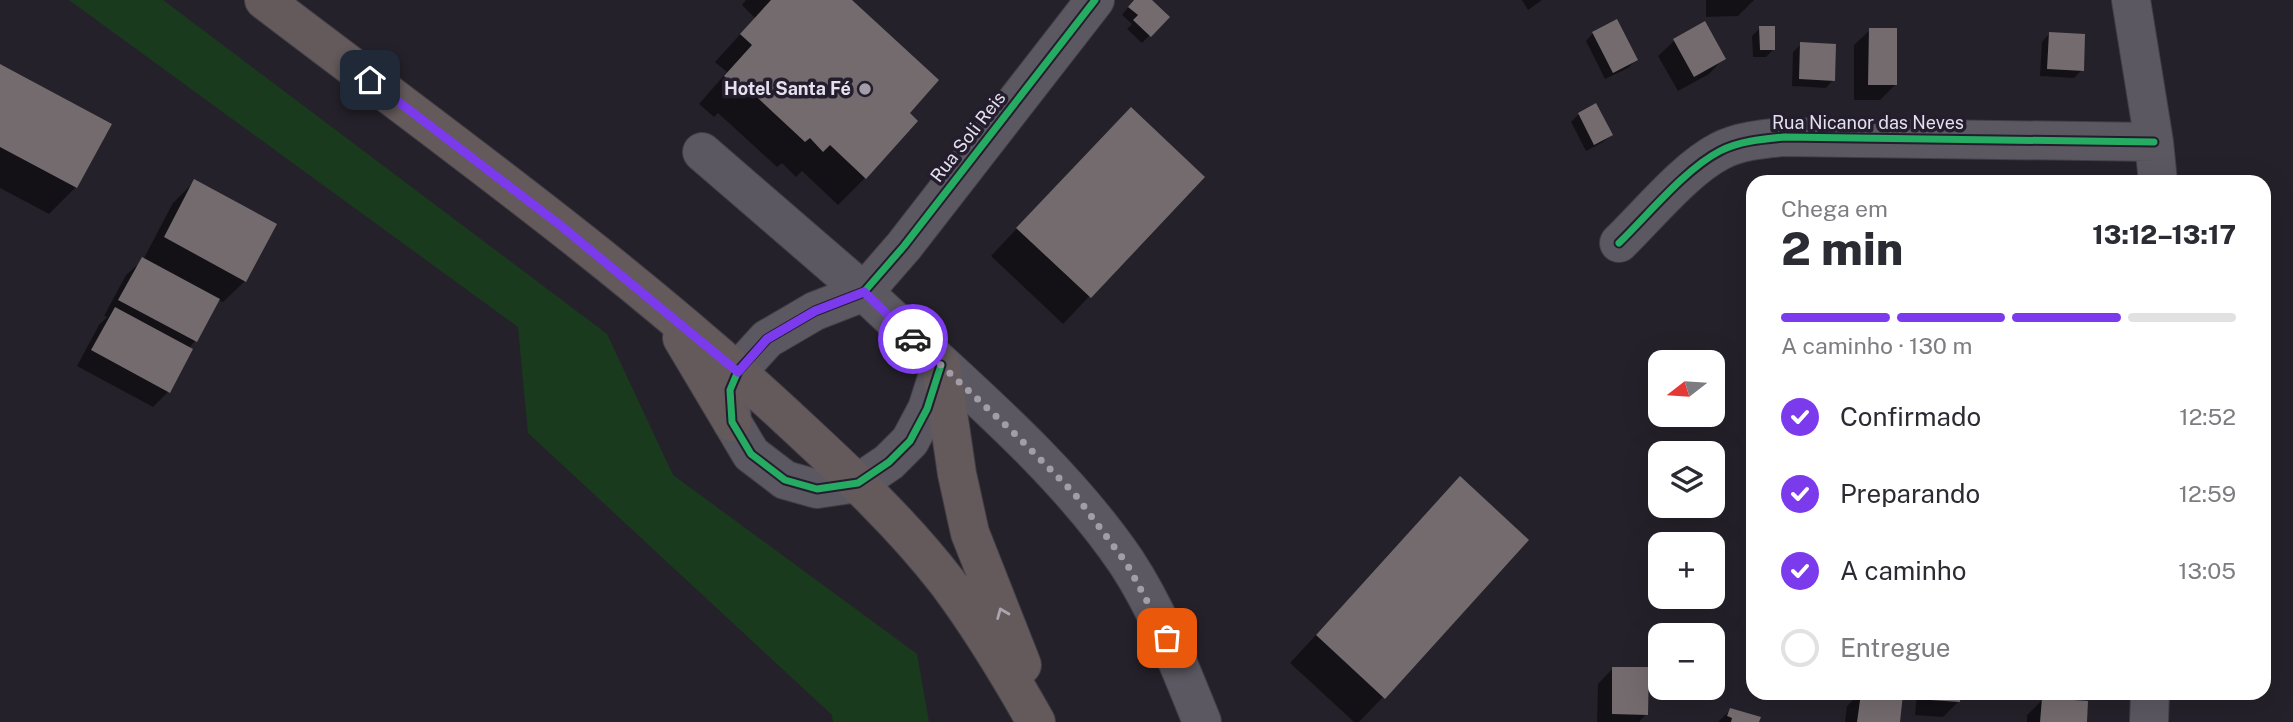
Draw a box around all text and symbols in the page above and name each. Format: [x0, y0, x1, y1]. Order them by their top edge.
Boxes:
pin [340, 50, 400, 110]
icon: home [351, 61, 389, 99]
place label: Hotel Santa Fé [724, 78, 851, 99]
marker: Hotel Santa Fé [857, 81, 873, 97]
street label: Rua Soli Reis [926, 87, 1009, 186]
street label: Rua Nicanor das Neves [1772, 112, 1964, 133]
text: Chega em [1781, 195, 1888, 222]
text: 13:12–13:17 [2092, 219, 2236, 250]
text: 2 min [1781, 221, 1903, 275]
courier [878, 304, 948, 374]
icon: car [894, 320, 932, 358]
text: A caminho · 130 m [1781, 332, 1972, 359]
north arrow [1648, 350, 1726, 427]
map controls [1648, 350, 1725, 700]
icon: check [1781, 398, 1819, 436]
text: Confirmado [1840, 401, 1981, 432]
text: 12:52 [2179, 403, 2236, 430]
button: layers [1648, 441, 1725, 518]
icon: check [1781, 475, 1819, 513]
text: Preparando [1840, 478, 1980, 509]
text: 12:59 [2179, 480, 2236, 507]
button: + [1648, 532, 1725, 609]
icon: check [1781, 552, 1819, 590]
text: A caminho [1840, 555, 1967, 586]
text: 13:05 [2178, 557, 2236, 584]
one-way arrow [996, 608, 1010, 620]
pin [1137, 608, 1197, 668]
icon: bag [1148, 619, 1186, 657]
button: − [1648, 623, 1725, 700]
text: Entregue [1840, 632, 1951, 663]

